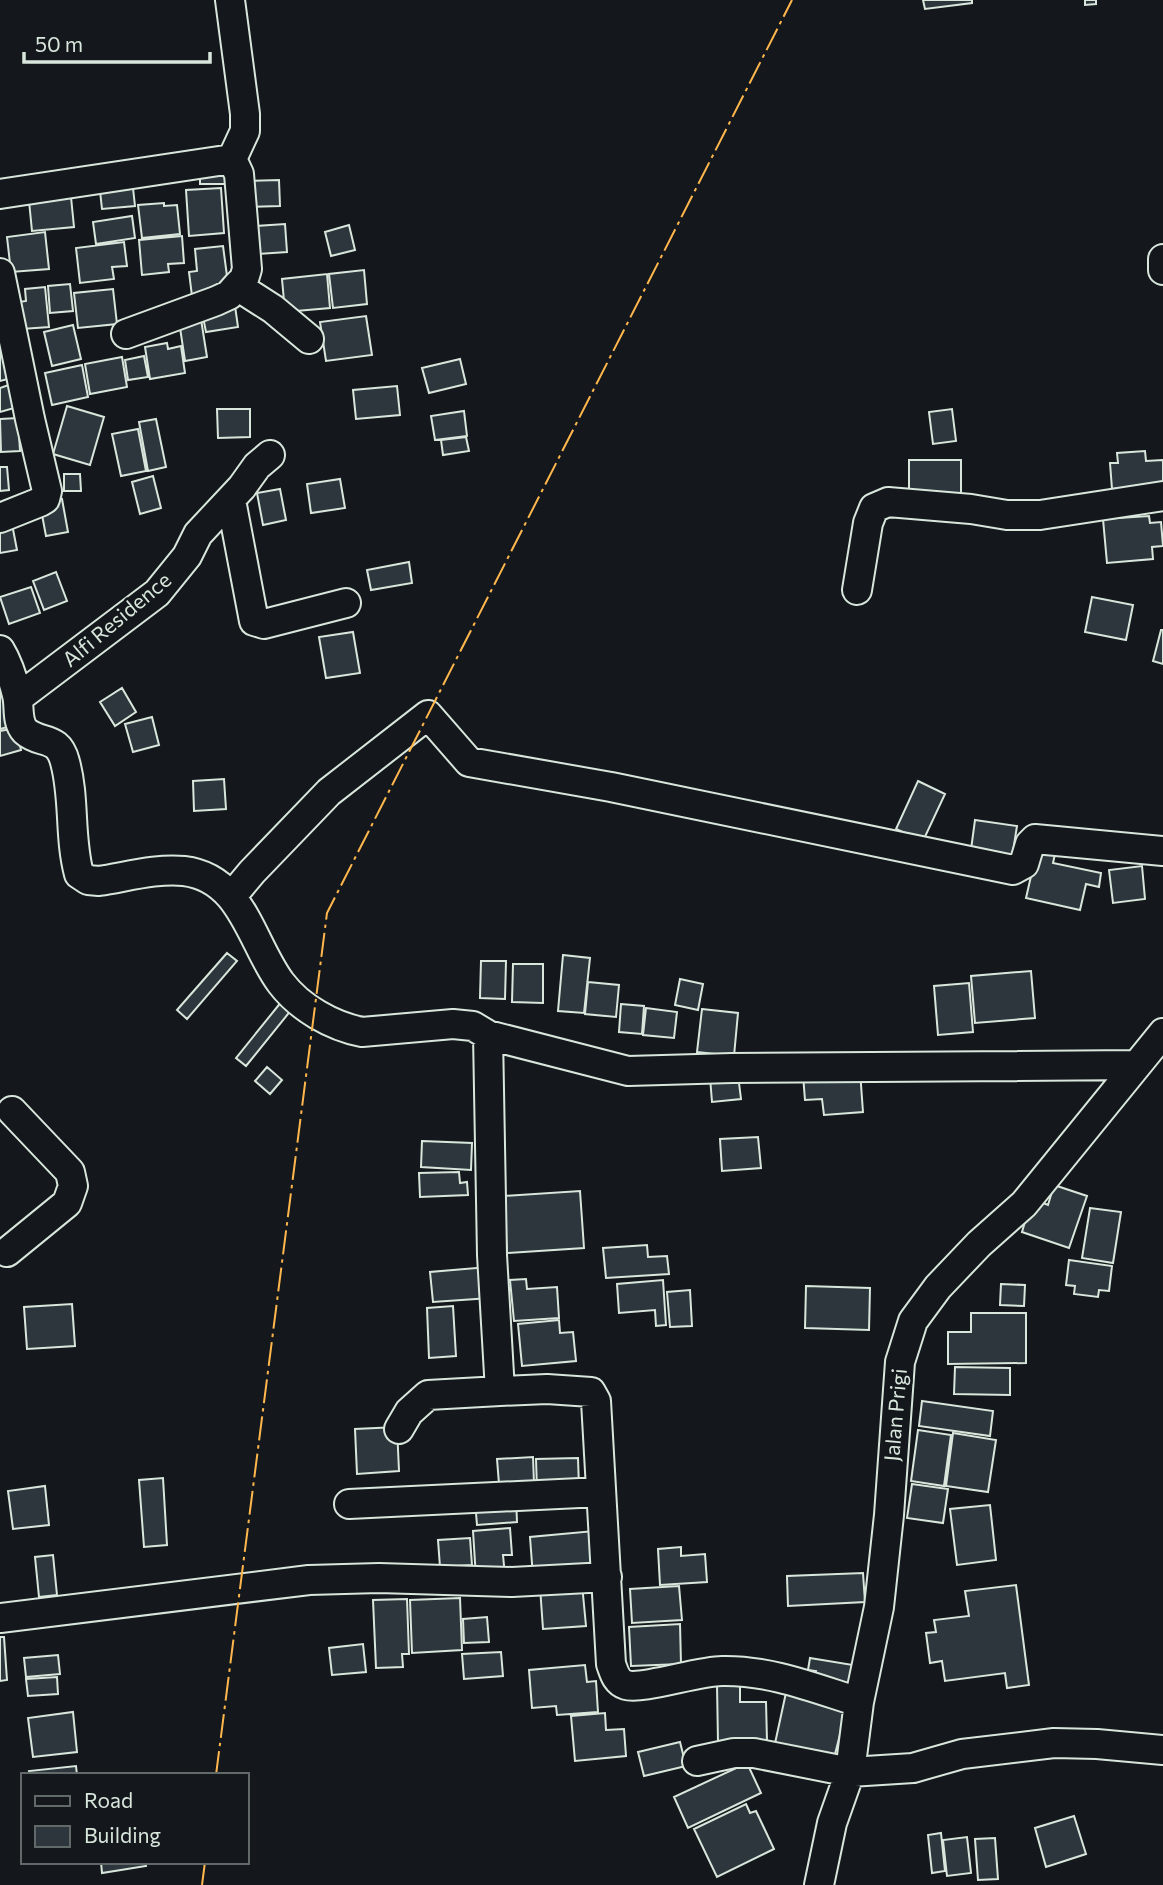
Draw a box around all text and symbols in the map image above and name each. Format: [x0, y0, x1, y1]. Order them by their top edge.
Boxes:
scale bar [24, 21, 210, 65]
text: 50 m [35, 31, 83, 56]
street label: Alfi Residence [57, 566, 175, 671]
street label: Jalan Prigi [878, 1367, 911, 1462]
legend [21, 1773, 248, 1864]
text: Road [84, 1787, 133, 1812]
text: Building [84, 1822, 161, 1847]

